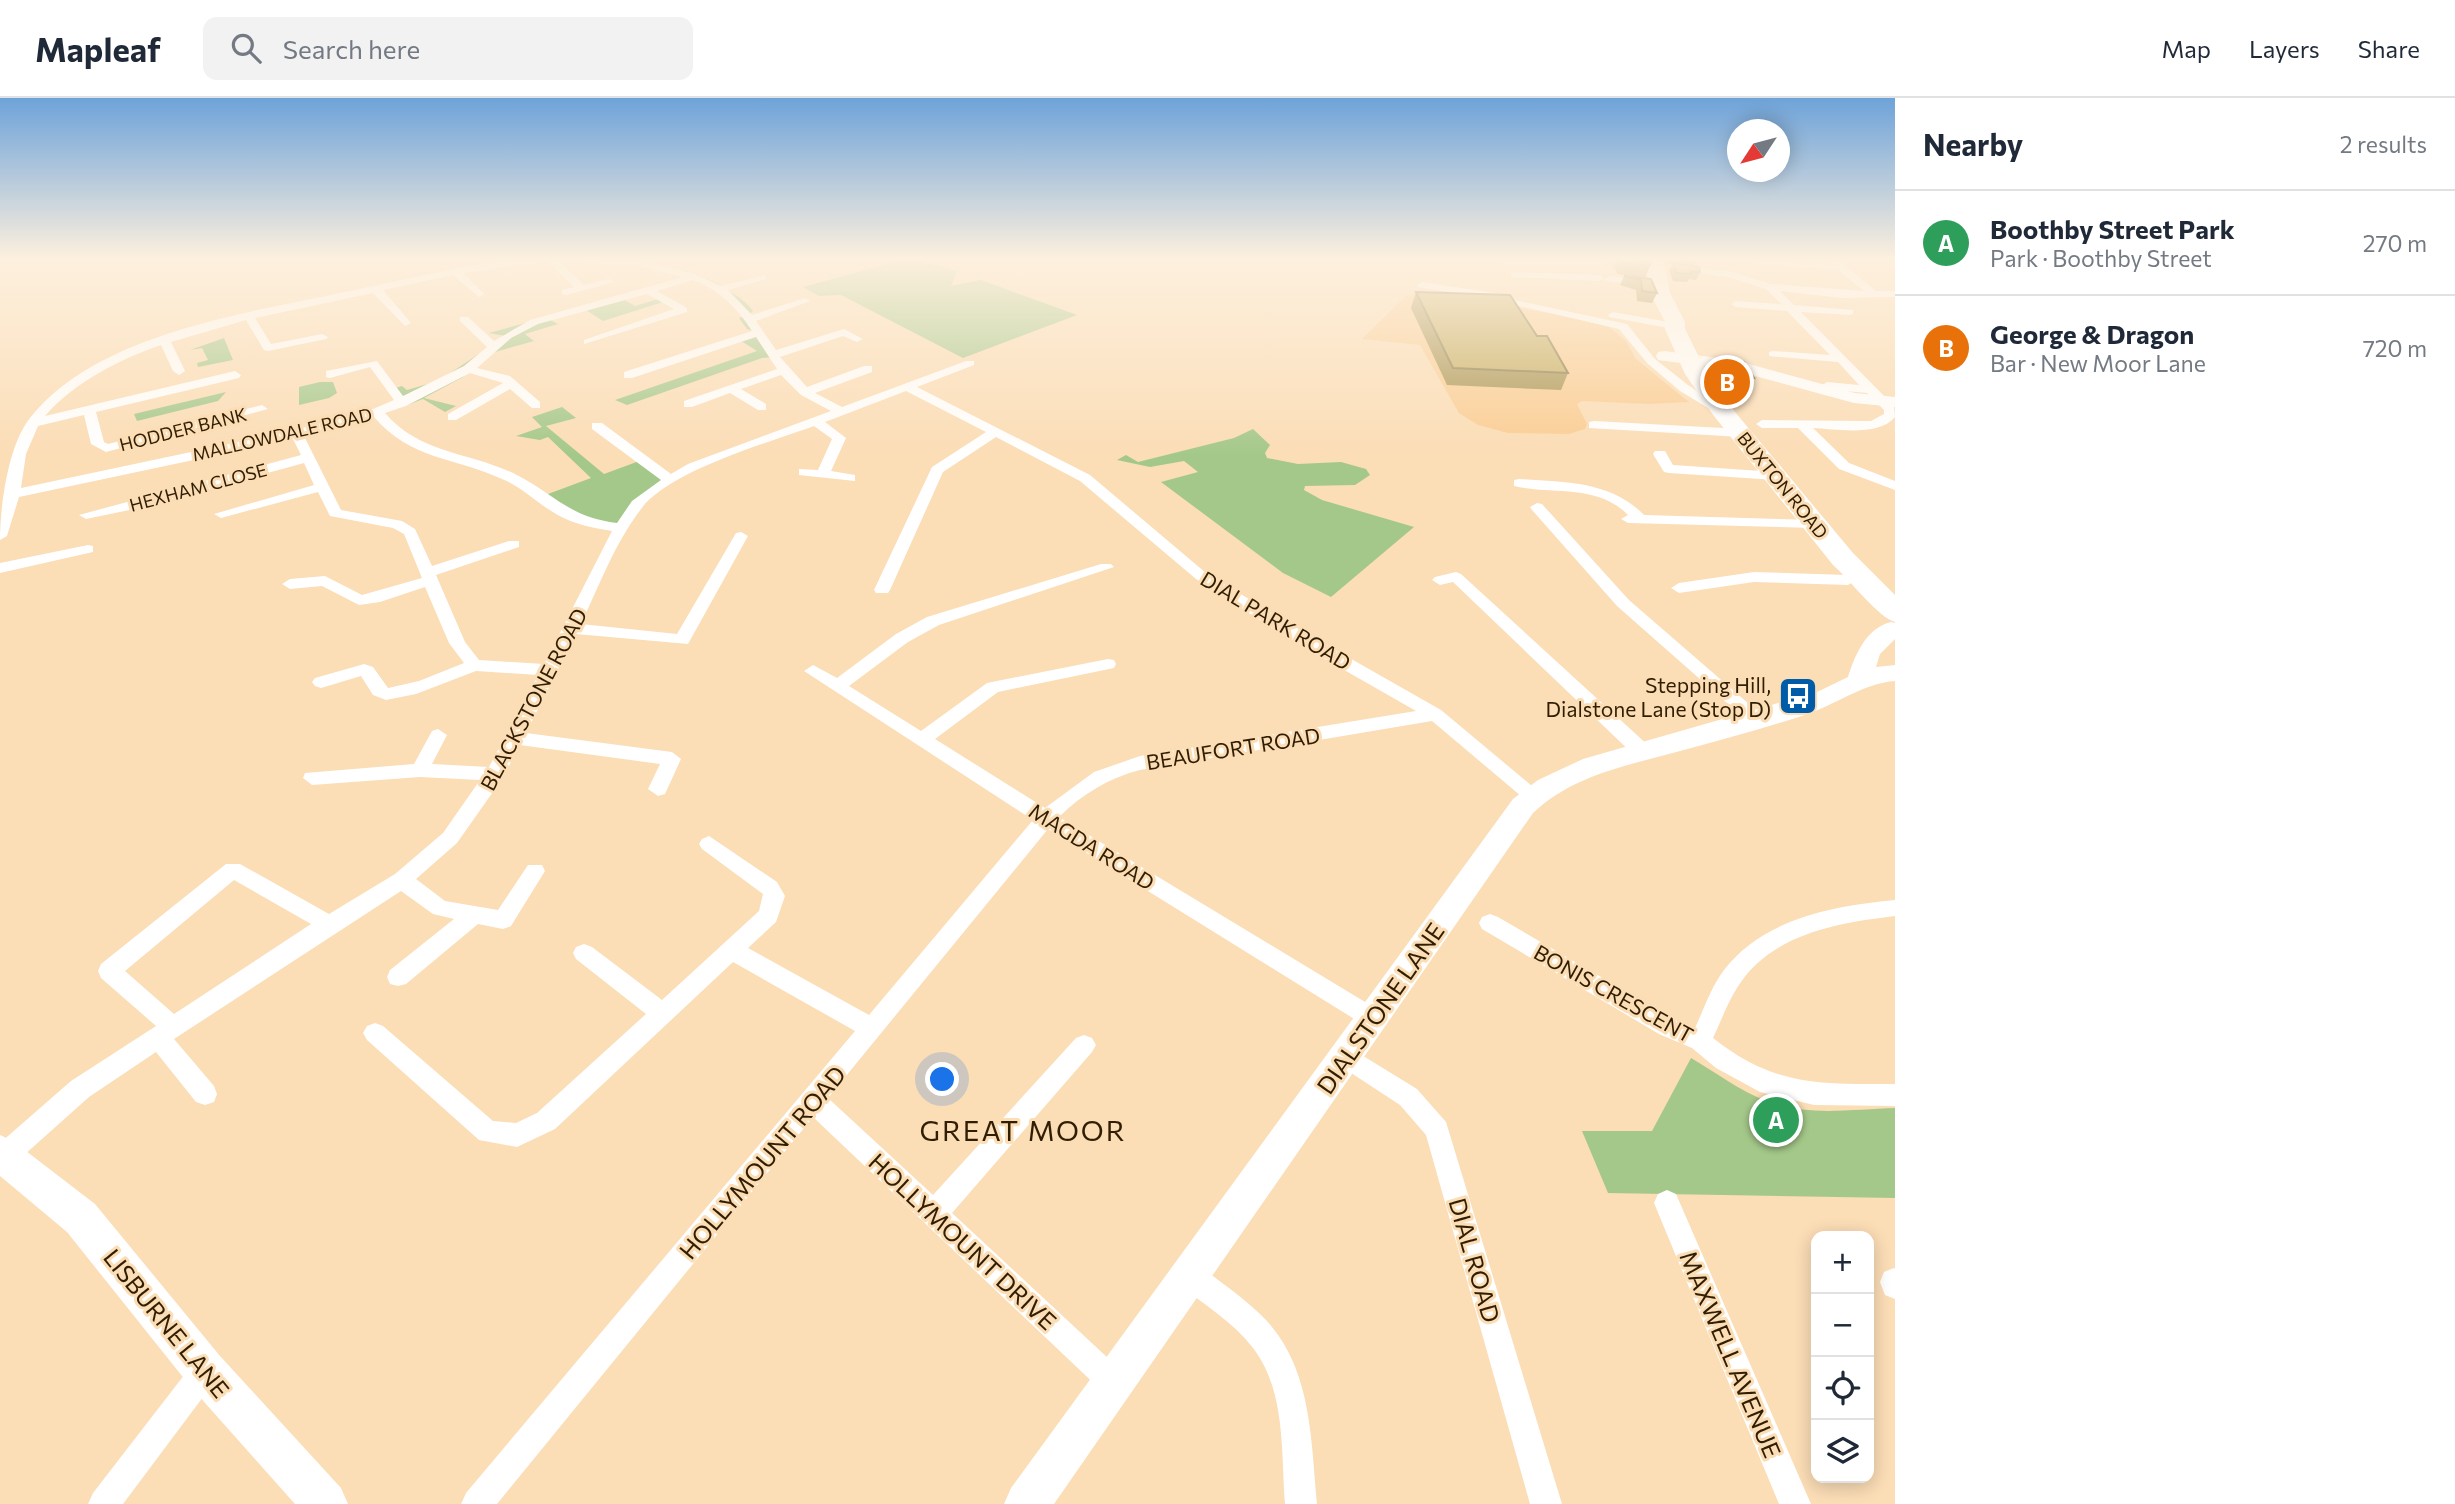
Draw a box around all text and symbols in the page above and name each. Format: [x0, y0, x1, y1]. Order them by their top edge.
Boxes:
search box [203, 17, 693, 80]
text: Mapleaf [35, 28, 161, 69]
icon: search [227, 29, 265, 67]
text: Search here [283, 33, 420, 64]
text: Map [2162, 34, 2211, 63]
text: Layers [2249, 34, 2320, 63]
text: Share [2358, 34, 2420, 63]
north arrow [1727, 119, 1790, 182]
text: Nearby [1923, 125, 2023, 162]
text: 2 results [2340, 130, 2427, 158]
text: Boothby Street Park [1990, 213, 2235, 244]
text: A [1938, 229, 1954, 257]
text: 270 m [2363, 229, 2427, 257]
text: Park · Boothby Street [1990, 244, 2212, 272]
text: George & Dragon [1990, 318, 2194, 349]
text: B [1938, 334, 1954, 362]
text: 720 m [2363, 334, 2427, 362]
text: Bar · New Moor Lane [1990, 349, 2206, 377]
pin: B [1704, 356, 1750, 408]
street label: HODDER BANK [117, 403, 249, 455]
street label: MALLOWDALE ROAD [190, 403, 374, 465]
street label: BUXTON ROAD [1733, 427, 1833, 543]
street label: HEXHAM CLOSE [127, 458, 269, 516]
street label: DIAL PARK ROAD [1196, 565, 1356, 675]
street label: BLACKSTONE ROAD [474, 604, 592, 794]
place label: Stepping Hill, Dialstone Lane (Stop D) [1546, 672, 1771, 721]
bus stop icon: Stepping Hill, Dialstone Lane (Stop D) [1777, 675, 1819, 717]
street label: BEAUFORT ROAD [1144, 722, 1322, 774]
street label: MAGDA ROAD [1025, 798, 1159, 894]
street label: DIALSTONE LANE [1310, 917, 1450, 1099]
street label: BONIS CRESCENT [1530, 939, 1698, 1047]
street label: HOLLYMOUNT ROAD [673, 1059, 851, 1265]
your location [925, 1062, 959, 1096]
pin: A [1753, 1094, 1799, 1146]
district label: GREAT MOOR [920, 1113, 1126, 1147]
street label: HOLLYMOUNT DRIVE [863, 1147, 1063, 1335]
street label: DIAL ROAD [1443, 1194, 1507, 1326]
map controls [1811, 1231, 1874, 1483]
button: + [1811, 1231, 1874, 1294]
street label: LISBURNE LANE [98, 1243, 236, 1403]
street label: MAXWELL AVENUE [1674, 1246, 1788, 1462]
button: − [1811, 1294, 1874, 1357]
button: locate [1811, 1357, 1874, 1420]
button: layers [1811, 1420, 1874, 1483]

